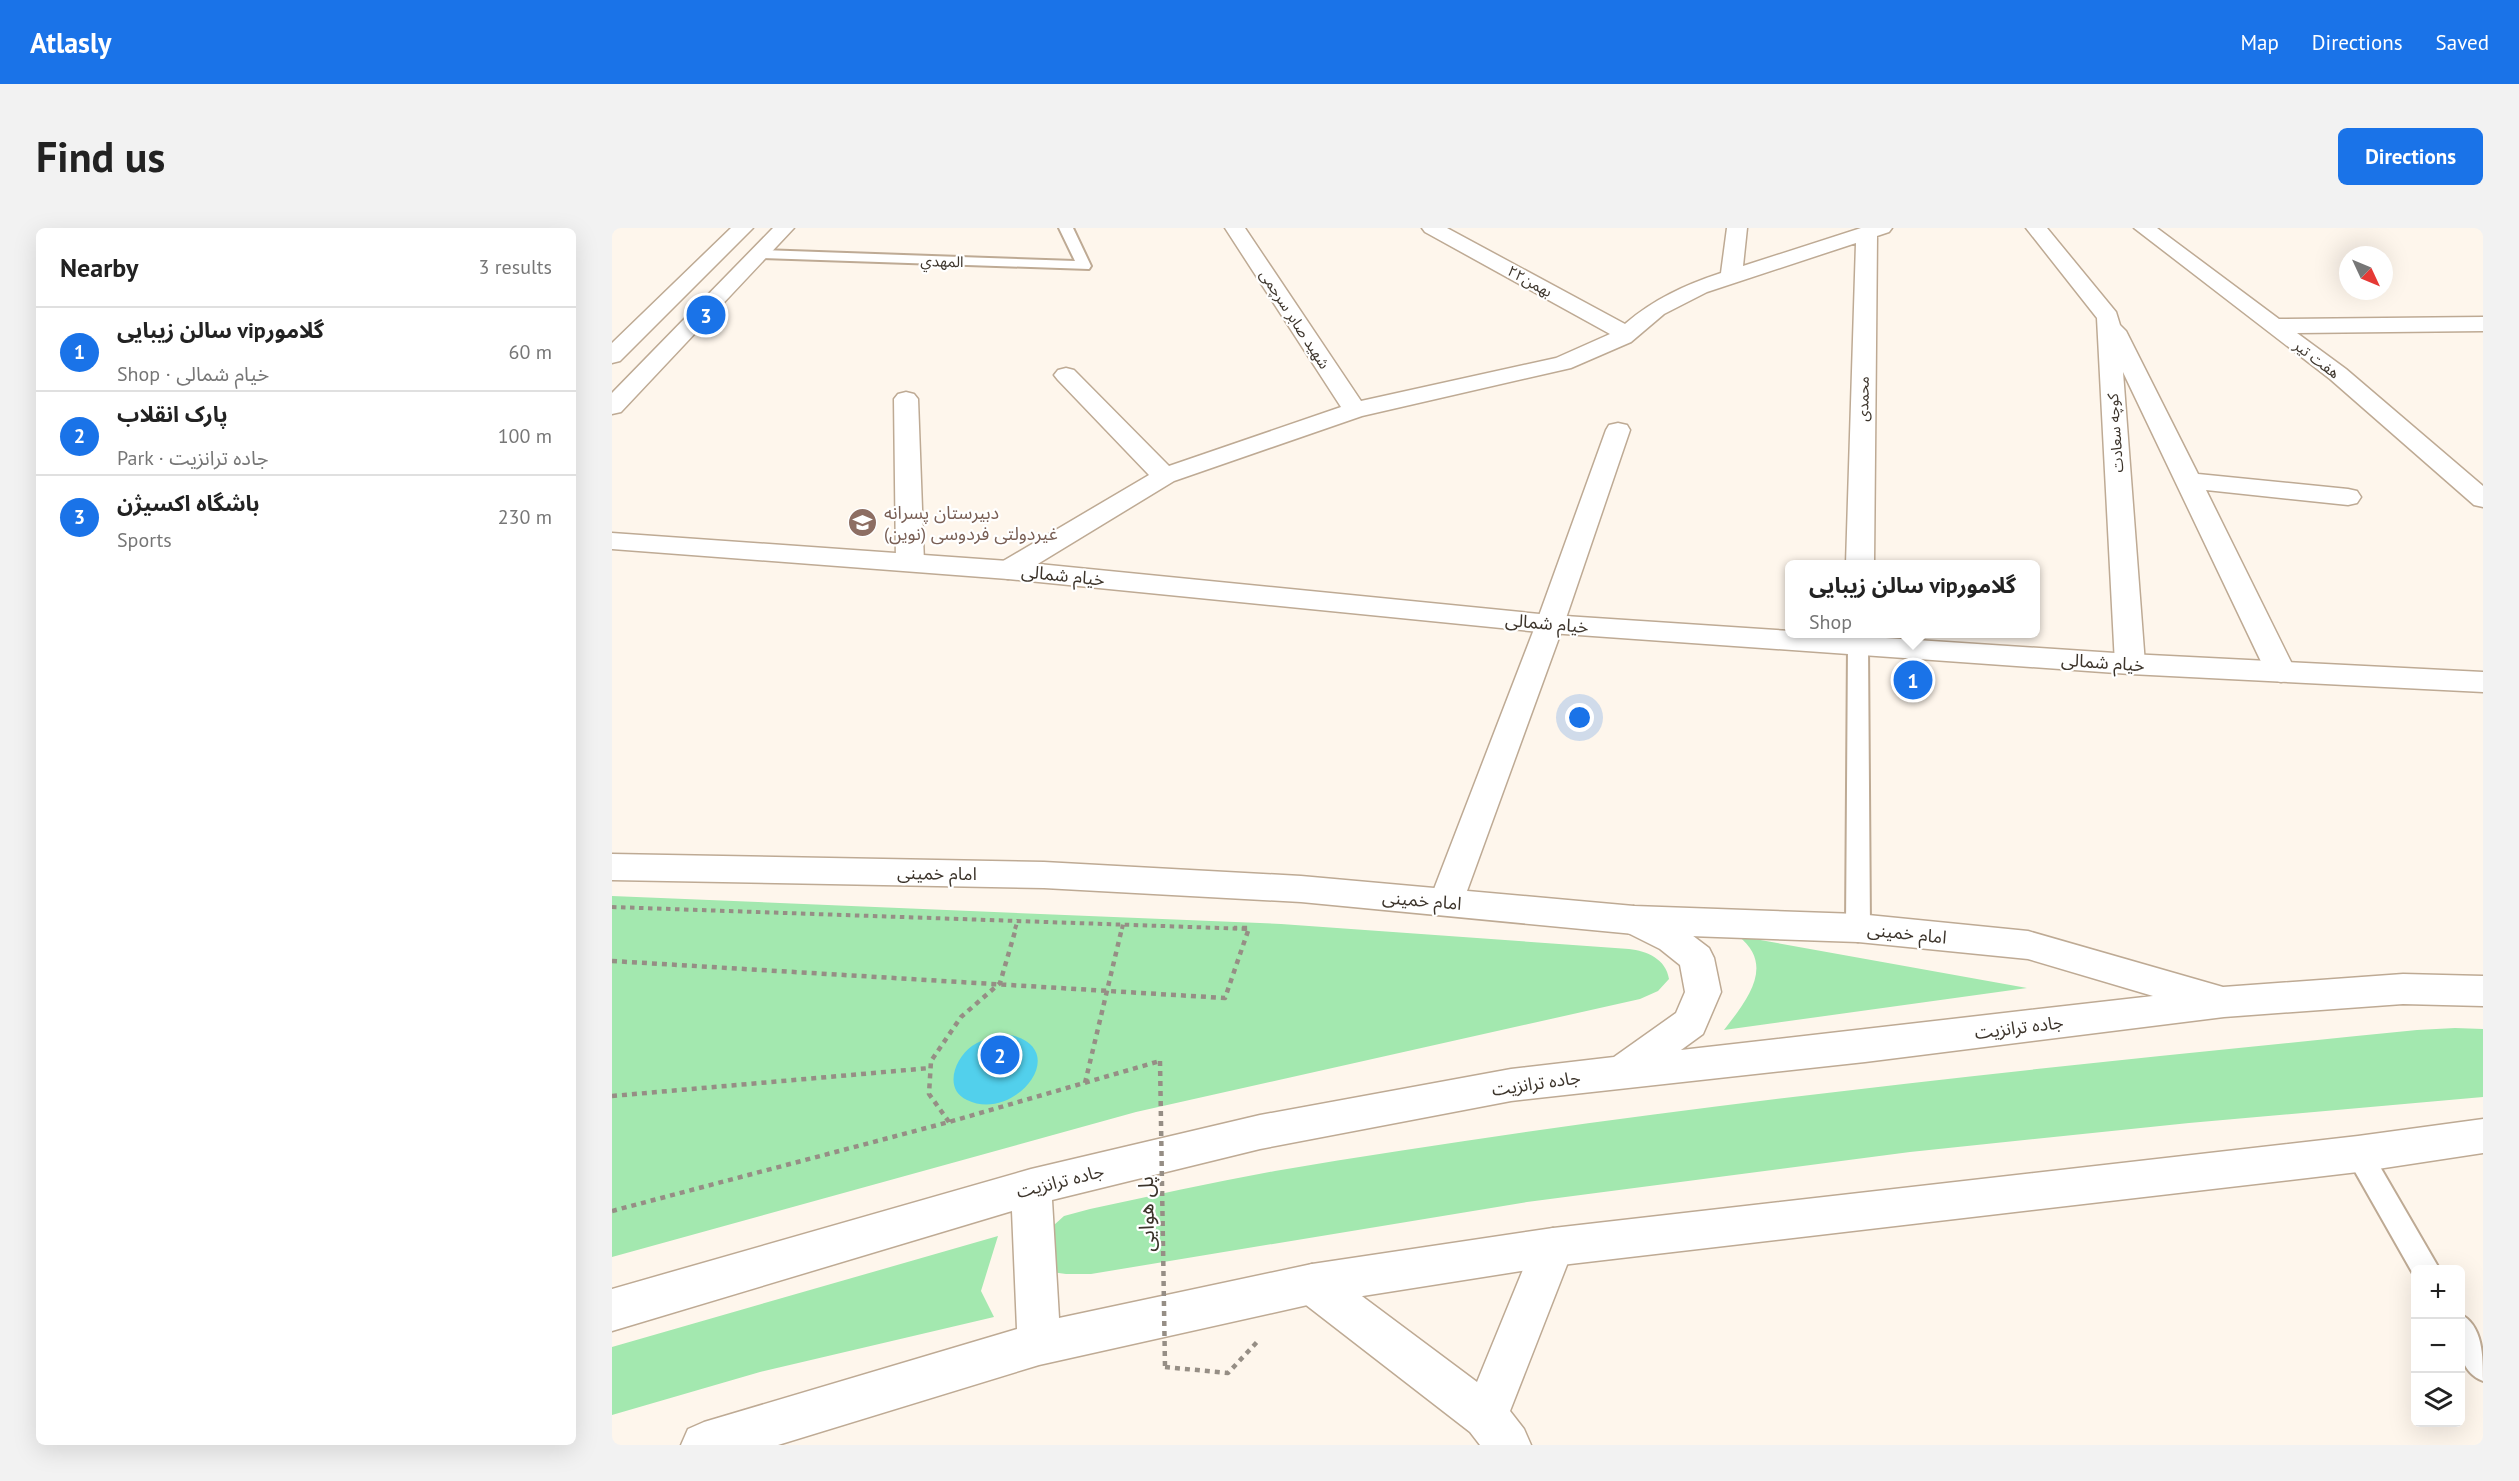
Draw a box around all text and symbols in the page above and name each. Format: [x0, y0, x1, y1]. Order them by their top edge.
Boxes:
text: Atlasly [30, 24, 112, 61]
text: Map [2240, 29, 2279, 56]
text: Directions [2312, 29, 2403, 56]
text: Saved [2436, 29, 2489, 56]
button: Directions [2338, 128, 2483, 185]
text: Find us [36, 129, 165, 184]
north arrow [2339, 246, 2393, 300]
text: Nearby [60, 251, 138, 284]
street label: المهدي [920, 251, 964, 274]
text: 3 results [479, 254, 552, 280]
street label: ۲۲بهمن [1504, 261, 1556, 301]
street label: شهید صابر سرچمی [1255, 266, 1334, 373]
pin: 3 [686, 292, 725, 338]
text: سالن زیبایی vipگلامور [117, 316, 324, 344]
street label: هفت تير [2290, 335, 2344, 382]
text: 1 [74, 339, 85, 365]
text: 60 m [509, 339, 552, 365]
text: Shop · خیام شمالی [117, 361, 269, 387]
street label: محمدی [1853, 376, 1873, 422]
street label: کوچه سعادت [2103, 392, 2128, 473]
text: پارک انقلاب [117, 400, 228, 428]
text: 2 [74, 423, 85, 449]
text: 100 m [498, 423, 552, 449]
text: Park · جاده ترانزیت [117, 445, 268, 471]
text: باشگاه اکسیژن [117, 489, 260, 517]
place label: دبیرستان پسرانه غیردولتی فردوسی (نوین) [884, 501, 1058, 545]
text: 3 [74, 504, 85, 530]
text: 230 m [498, 504, 552, 530]
school or university icon: دبیرستان پسرانه غیردولتی فردوسی (نوین) [847, 506, 879, 538]
text: Sports [117, 527, 172, 553]
street label: خیام شمالی [1020, 559, 1106, 594]
popup [1785, 560, 2040, 638]
text: سالن زیبایی vipگلامور [1809, 571, 2016, 599]
street label: خیام شمالی [1504, 608, 1590, 641]
text: Shop [1809, 609, 1852, 635]
street label: خیام شمالی [2060, 648, 2146, 679]
pin: 1 [1894, 658, 1932, 702]
your location [1565, 703, 1594, 732]
street label: امام خمینی [897, 861, 977, 888]
street label: امام خمینی [1381, 885, 1463, 918]
street label: امام خمینی [1866, 917, 1948, 952]
street label: جاده ترانزیت [1973, 1010, 2065, 1044]
pin: 2 [980, 1032, 1020, 1078]
street label: جاده ترانزیت [1490, 1065, 1582, 1101]
street label: جاده ترانزیت [1014, 1159, 1106, 1203]
street label: پل هوایی [1132, 1176, 1160, 1252]
map controls [2411, 1265, 2465, 1427]
button: + [2411, 1265, 2465, 1319]
button: − [2411, 1319, 2465, 1373]
button: layers [2411, 1373, 2465, 1427]

